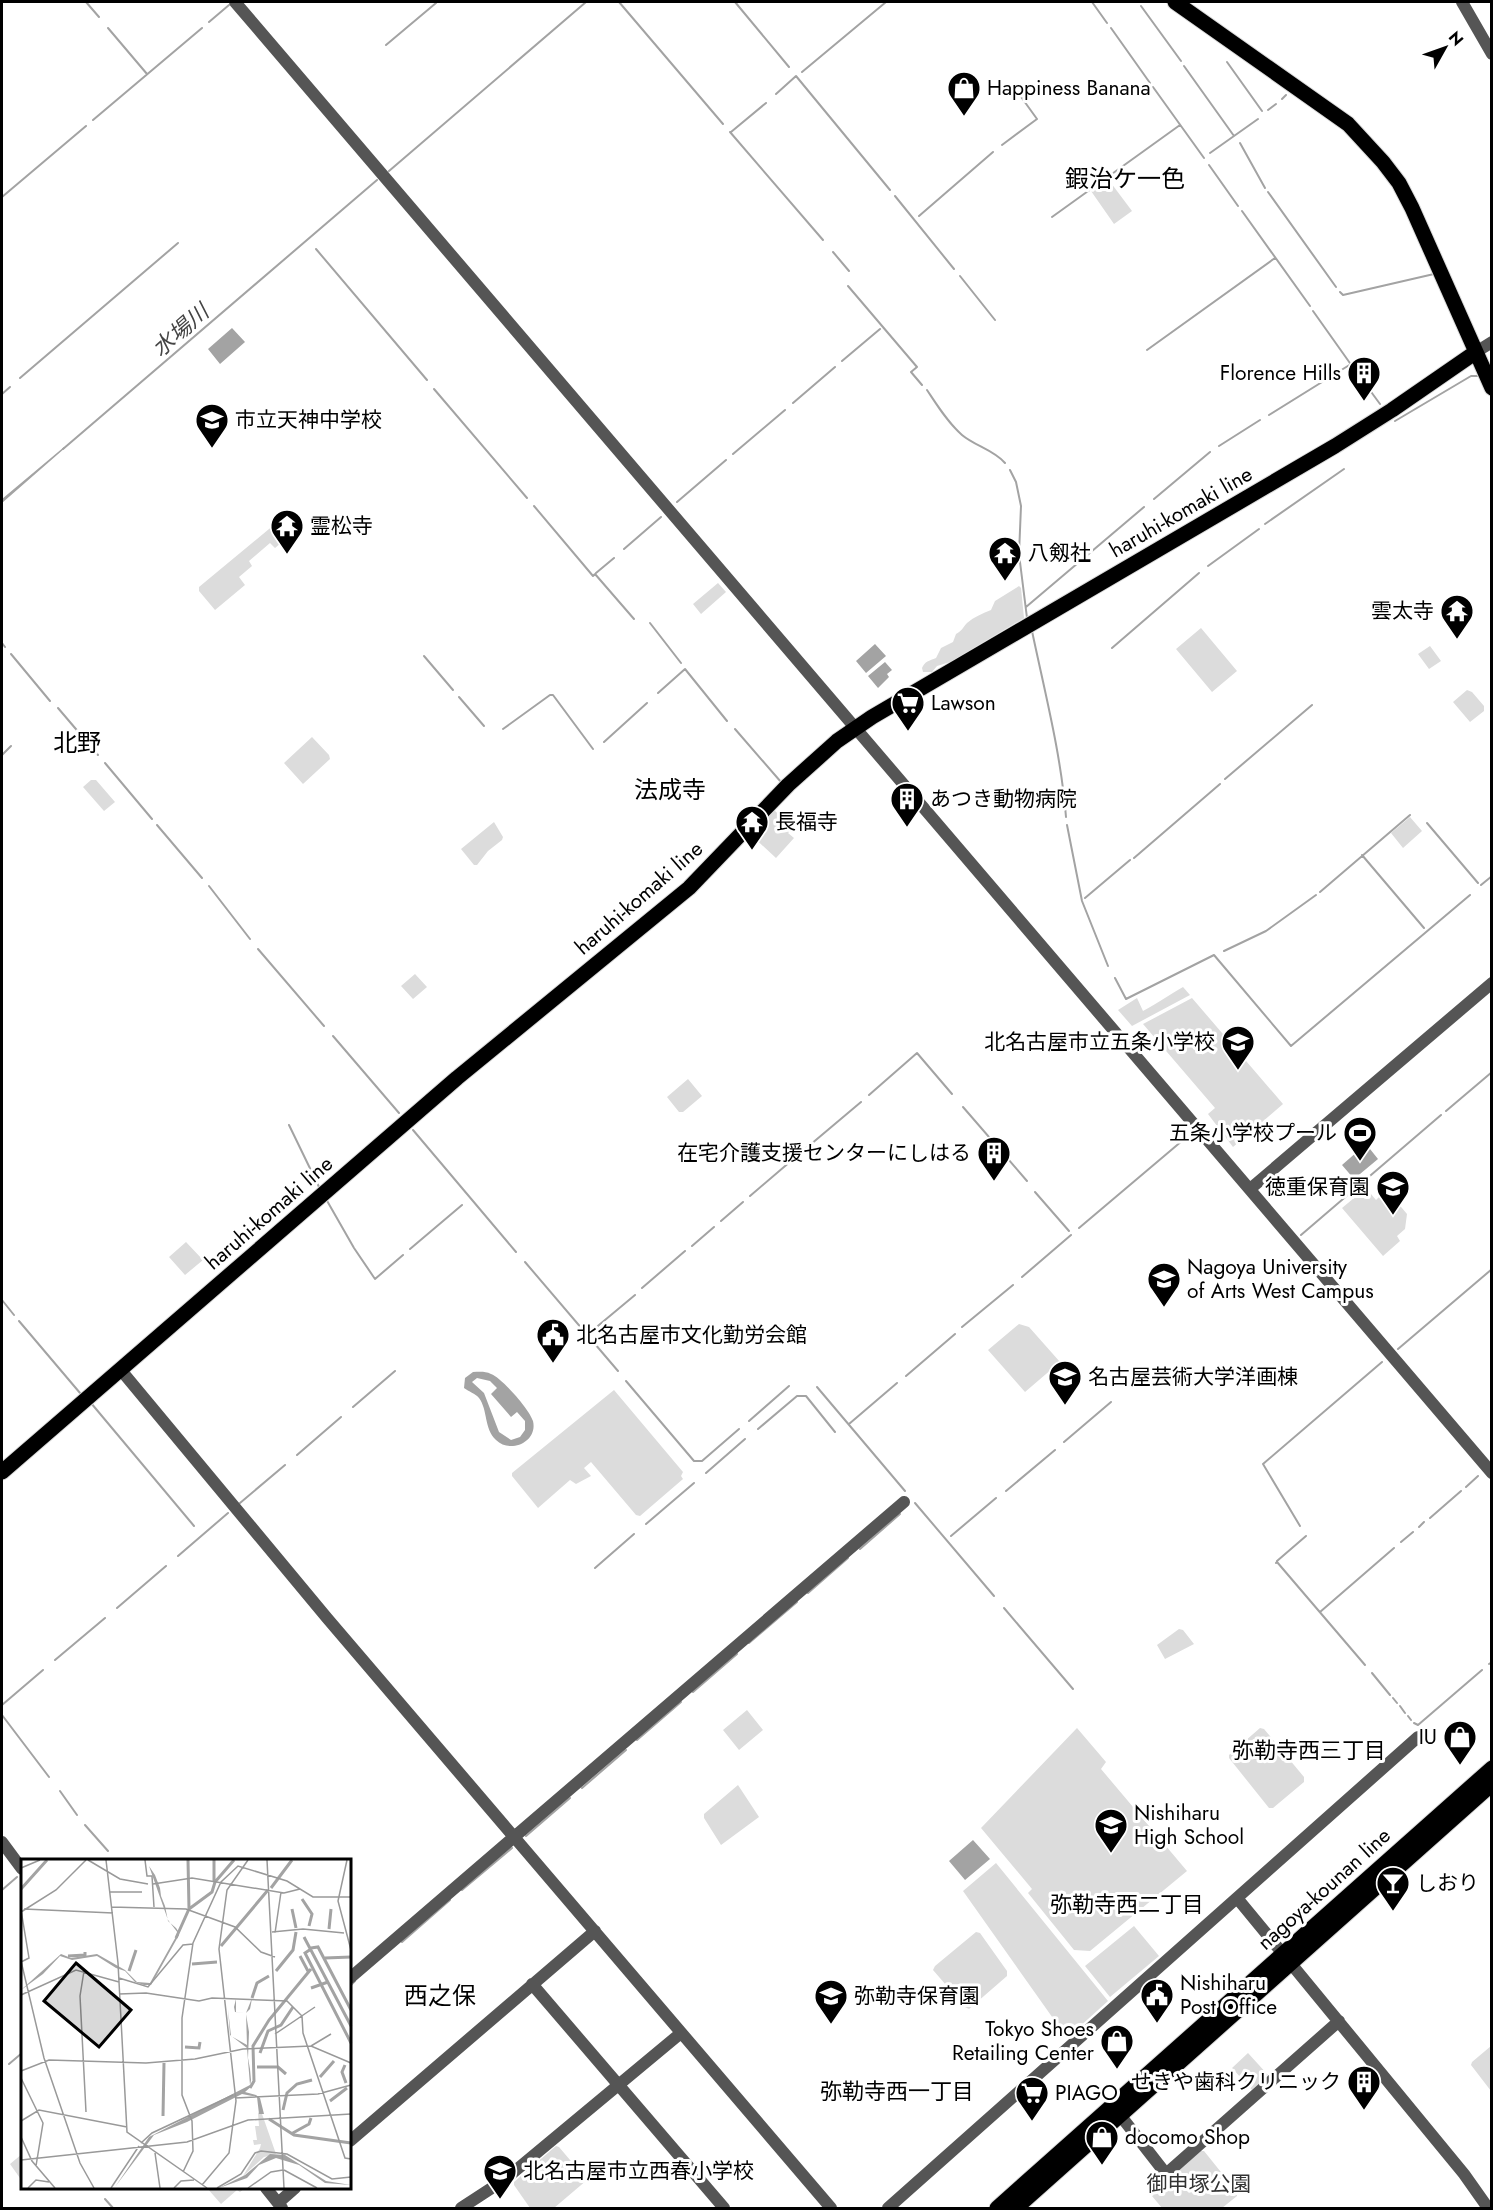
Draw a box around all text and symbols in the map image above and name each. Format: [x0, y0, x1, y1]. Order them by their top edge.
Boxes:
north arrow [1415, 18, 1475, 78]
text: N [1443, 26, 1469, 51]
shop icon: Happiness Banana [946, 70, 982, 117]
place label: Happiness Banana [987, 73, 1151, 103]
district label: 鍜治ケ一色 [1065, 161, 1185, 196]
water label: 水場川 [145, 295, 217, 364]
building icon: Florence Hills [1346, 355, 1382, 402]
place label: Florence Hills [1220, 358, 1341, 388]
school or university icon: 市立天神中学校 [194, 402, 230, 449]
place label: 市立天神中学校 [235, 405, 382, 435]
street label: haruhi-komaki line [1104, 459, 1258, 565]
temple icon: 霊松寺 [269, 508, 305, 555]
place label: 霊松寺 [310, 511, 373, 541]
temple icon: 八剱社 [987, 535, 1023, 582]
place label: 八剱社 [1028, 538, 1091, 568]
temple icon: 雲太寺 [1439, 593, 1475, 640]
place label: 雲太寺 [1371, 596, 1434, 626]
supermarket icon: Lawson [890, 685, 926, 732]
place label: Lawson [931, 688, 996, 718]
district label: 北野 [53, 725, 101, 760]
district label: 法成寺 [634, 772, 706, 807]
building icon: あつき動物病院 [889, 781, 925, 828]
place label: あつき動物病院 [930, 784, 1077, 814]
temple icon: 長福寺 [734, 804, 770, 851]
place label: 長福寺 [775, 807, 838, 837]
street label: haruhi-komaki line [569, 834, 709, 962]
school or university icon: 北名古屋市立五条小学校 [1220, 1024, 1256, 1071]
place label: 北名古屋市立五条小学校 [984, 1027, 1215, 1057]
sports icon: 五条小学校プール [1342, 1115, 1378, 1162]
place label: 五条小学校プール [1169, 1118, 1337, 1148]
building icon: 在宅介護支援センターにしはる [976, 1135, 1012, 1182]
place label: 在宅介護支援センターにしはる [677, 1138, 971, 1168]
street label: haruhi-komaki line [199, 1149, 339, 1277]
school or university icon: 徳重保育園 [1375, 1169, 1411, 1216]
place label: 徳重保育園 [1265, 1172, 1370, 1202]
place label: Nagoya University of Arts West Campus [1187, 1252, 1374, 1306]
school or university icon: Nagoya University of Arts West Campus [1146, 1261, 1182, 1308]
public building icon: 北名古屋市文化勤労会館 [535, 1317, 571, 1364]
place label: 北名古屋市文化勤労会館 [576, 1320, 807, 1350]
school or university icon: 名古屋芸術大学洋画棟 [1047, 1359, 1083, 1406]
place label: 名古屋芸術大学洋画棟 [1088, 1362, 1298, 1392]
shop icon: IU [1442, 1719, 1478, 1766]
place label: IU [1419, 1722, 1437, 1752]
district label: 弥勒寺西三丁目 [1232, 1734, 1386, 1766]
place label: Nishiharu High School [1134, 1798, 1244, 1852]
school or university icon: Nishiharu High School [1093, 1807, 1129, 1854]
street label: nagoya-kounan line [1251, 1821, 1397, 1957]
inset map [21, 1859, 351, 2189]
bar icon: しおり [1375, 1865, 1411, 1912]
place label: しおり [1416, 1868, 1479, 1898]
district label: 弥勒寺西二丁目 [1050, 1888, 1204, 1920]
place label: Nishiharu Post Office [1180, 1968, 1277, 2022]
public building icon: Nishiharu Post Office [1139, 1977, 1175, 2024]
district label: 西之保 [404, 1978, 476, 2013]
school or university icon: 弥勒寺保育園 [813, 1978, 849, 2025]
place label: 弥勒寺保育園 [854, 1981, 980, 2011]
place label: Tokyo Shoes Retailing Center [952, 2014, 1095, 2068]
shop icon: Tokyo Shoes Retailing Center [1099, 2023, 1135, 2070]
building icon: せきや歯科クリニック [1346, 2064, 1382, 2111]
place label: せきや歯科クリニック [1131, 2067, 1341, 2097]
district label: 弥勒寺西一丁目 [820, 2075, 974, 2107]
supermarket icon: PIAGO [1014, 2075, 1050, 2122]
place label: PIAGO [1055, 2078, 1118, 2108]
shop icon: docomo Shop [1084, 2119, 1120, 2166]
place label: docomo Shop [1125, 2122, 1250, 2152]
school or university icon: 北名古屋市立西春小学校 [482, 2153, 518, 2200]
place label: 北名古屋市立西春小学校 [523, 2156, 754, 2186]
park label: 御申塚公園 [1147, 2169, 1252, 2199]

